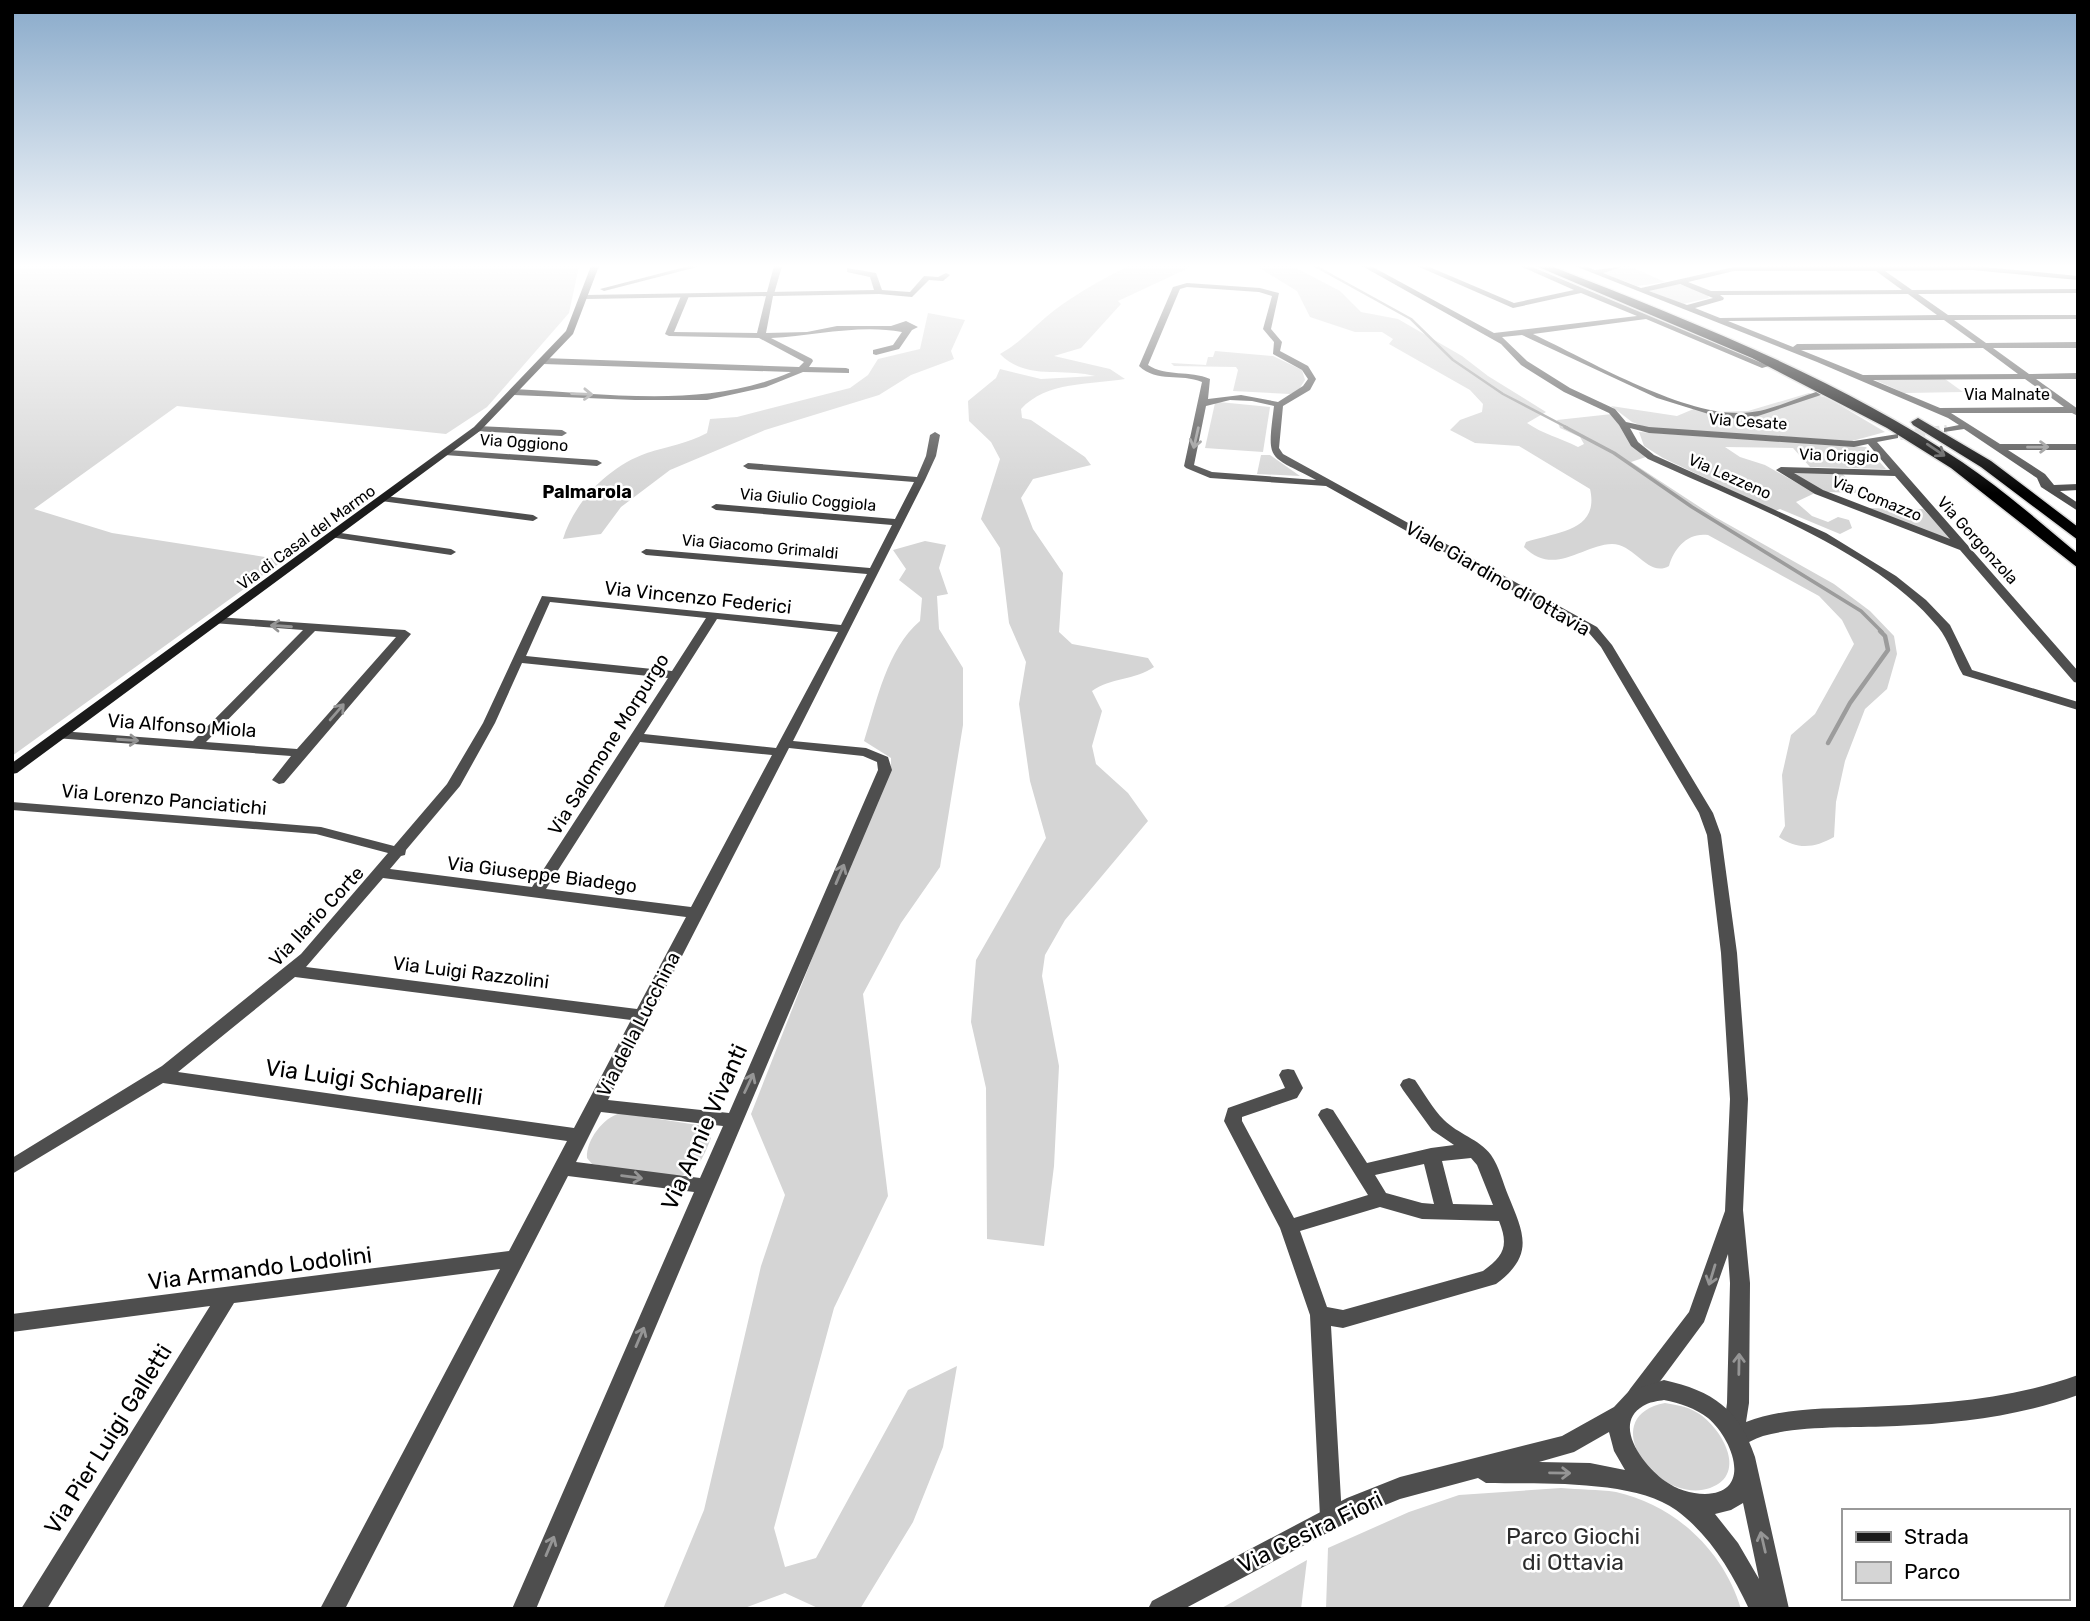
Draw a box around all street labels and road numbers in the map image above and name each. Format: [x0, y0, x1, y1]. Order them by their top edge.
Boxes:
street label: Via Malnate [1964, 385, 2050, 404]
street label: Via Cesate [1708, 409, 1788, 434]
street label: Via Oggiono [479, 430, 569, 455]
street label: Via Origgio [1799, 445, 1879, 466]
street label: Via Lezzeno [1685, 450, 1774, 503]
street label: Via Comazzo [1829, 472, 1925, 525]
street label: Via di Casal del Marmo [234, 481, 379, 594]
street label: Via Giulio Coggiola [739, 484, 877, 515]
street label: Via Gorgonzola [1933, 493, 2022, 588]
street label: Viale Giardino di Ottavia [1401, 516, 1594, 641]
street label: Via Giacomo Grimaldi [681, 530, 839, 563]
street label: Via Vincenzo Federici [603, 576, 793, 619]
street label: Via Salomone Morpurgo [543, 649, 674, 839]
street label: Via Alfonso Miola [107, 709, 257, 742]
street label: Via Lorenzo Panciatichi [60, 779, 268, 820]
street label: Via Giuseppe Biadego [446, 851, 638, 898]
street label: Via Ilario Corte [264, 861, 369, 971]
street label: Via della Lucchina [592, 948, 685, 1100]
street label: Via Luigi Razzolini [391, 951, 551, 994]
street label: Via Annie Vivanti [655, 1040, 753, 1214]
street label: Via Luigi Schiaparelli [263, 1053, 485, 1111]
street label: Via Armando Lodolini [146, 1240, 374, 1296]
street label: Via Pier Luigi Galletti [38, 1339, 178, 1539]
street label: Via Cesira Fiori [1233, 1485, 1387, 1579]

